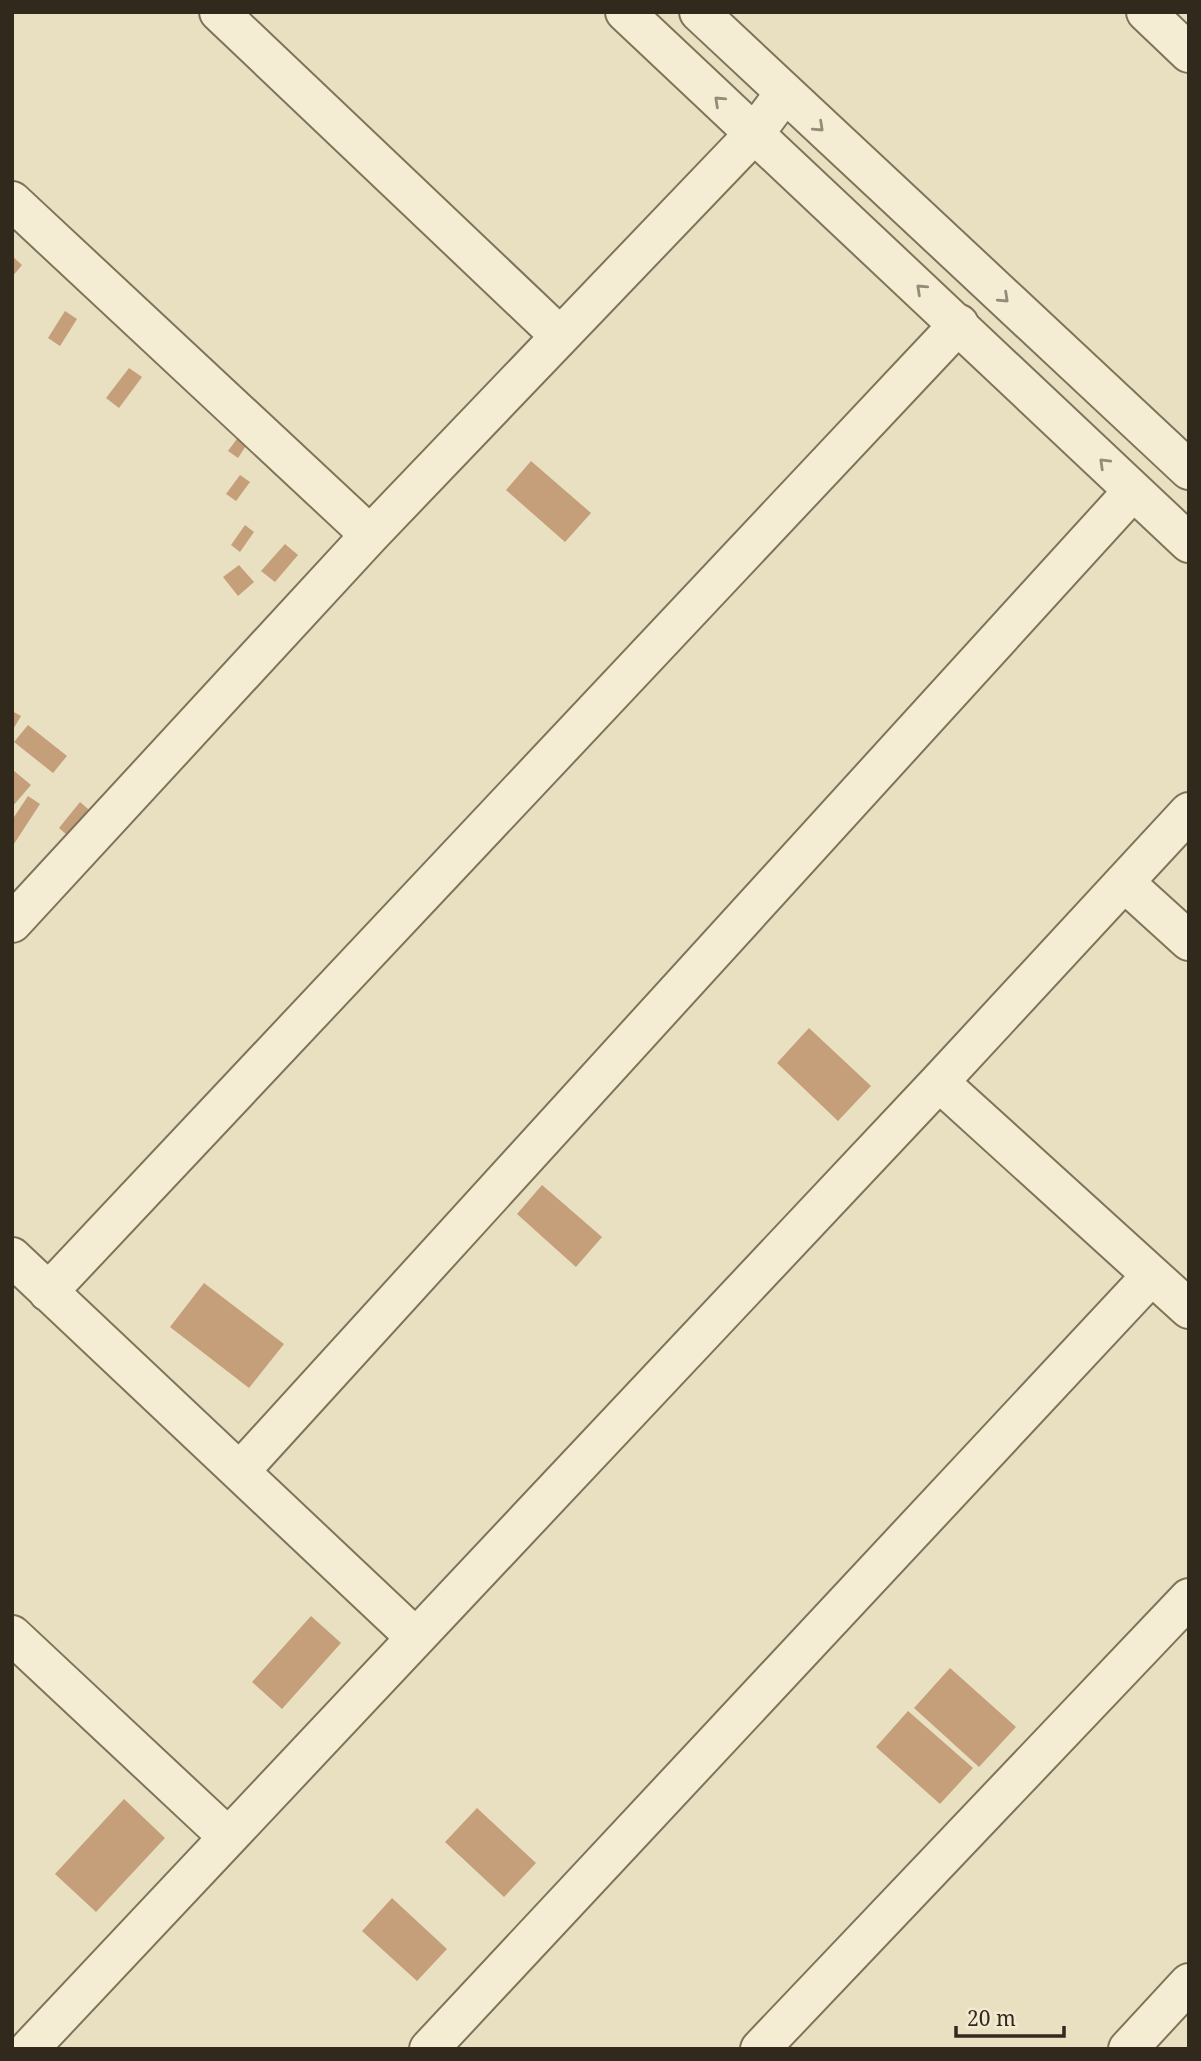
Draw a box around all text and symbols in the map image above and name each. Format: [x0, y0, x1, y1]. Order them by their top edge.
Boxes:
one-way arrow [714, 96, 727, 109]
one-way arrow [811, 118, 824, 131]
one-way arrow [916, 285, 929, 297]
one-way arrow [996, 290, 1009, 303]
one-way arrow [1099, 458, 1112, 471]
scale bar [956, 1994, 1064, 2038]
text: 20 m [967, 2004, 1016, 2032]

